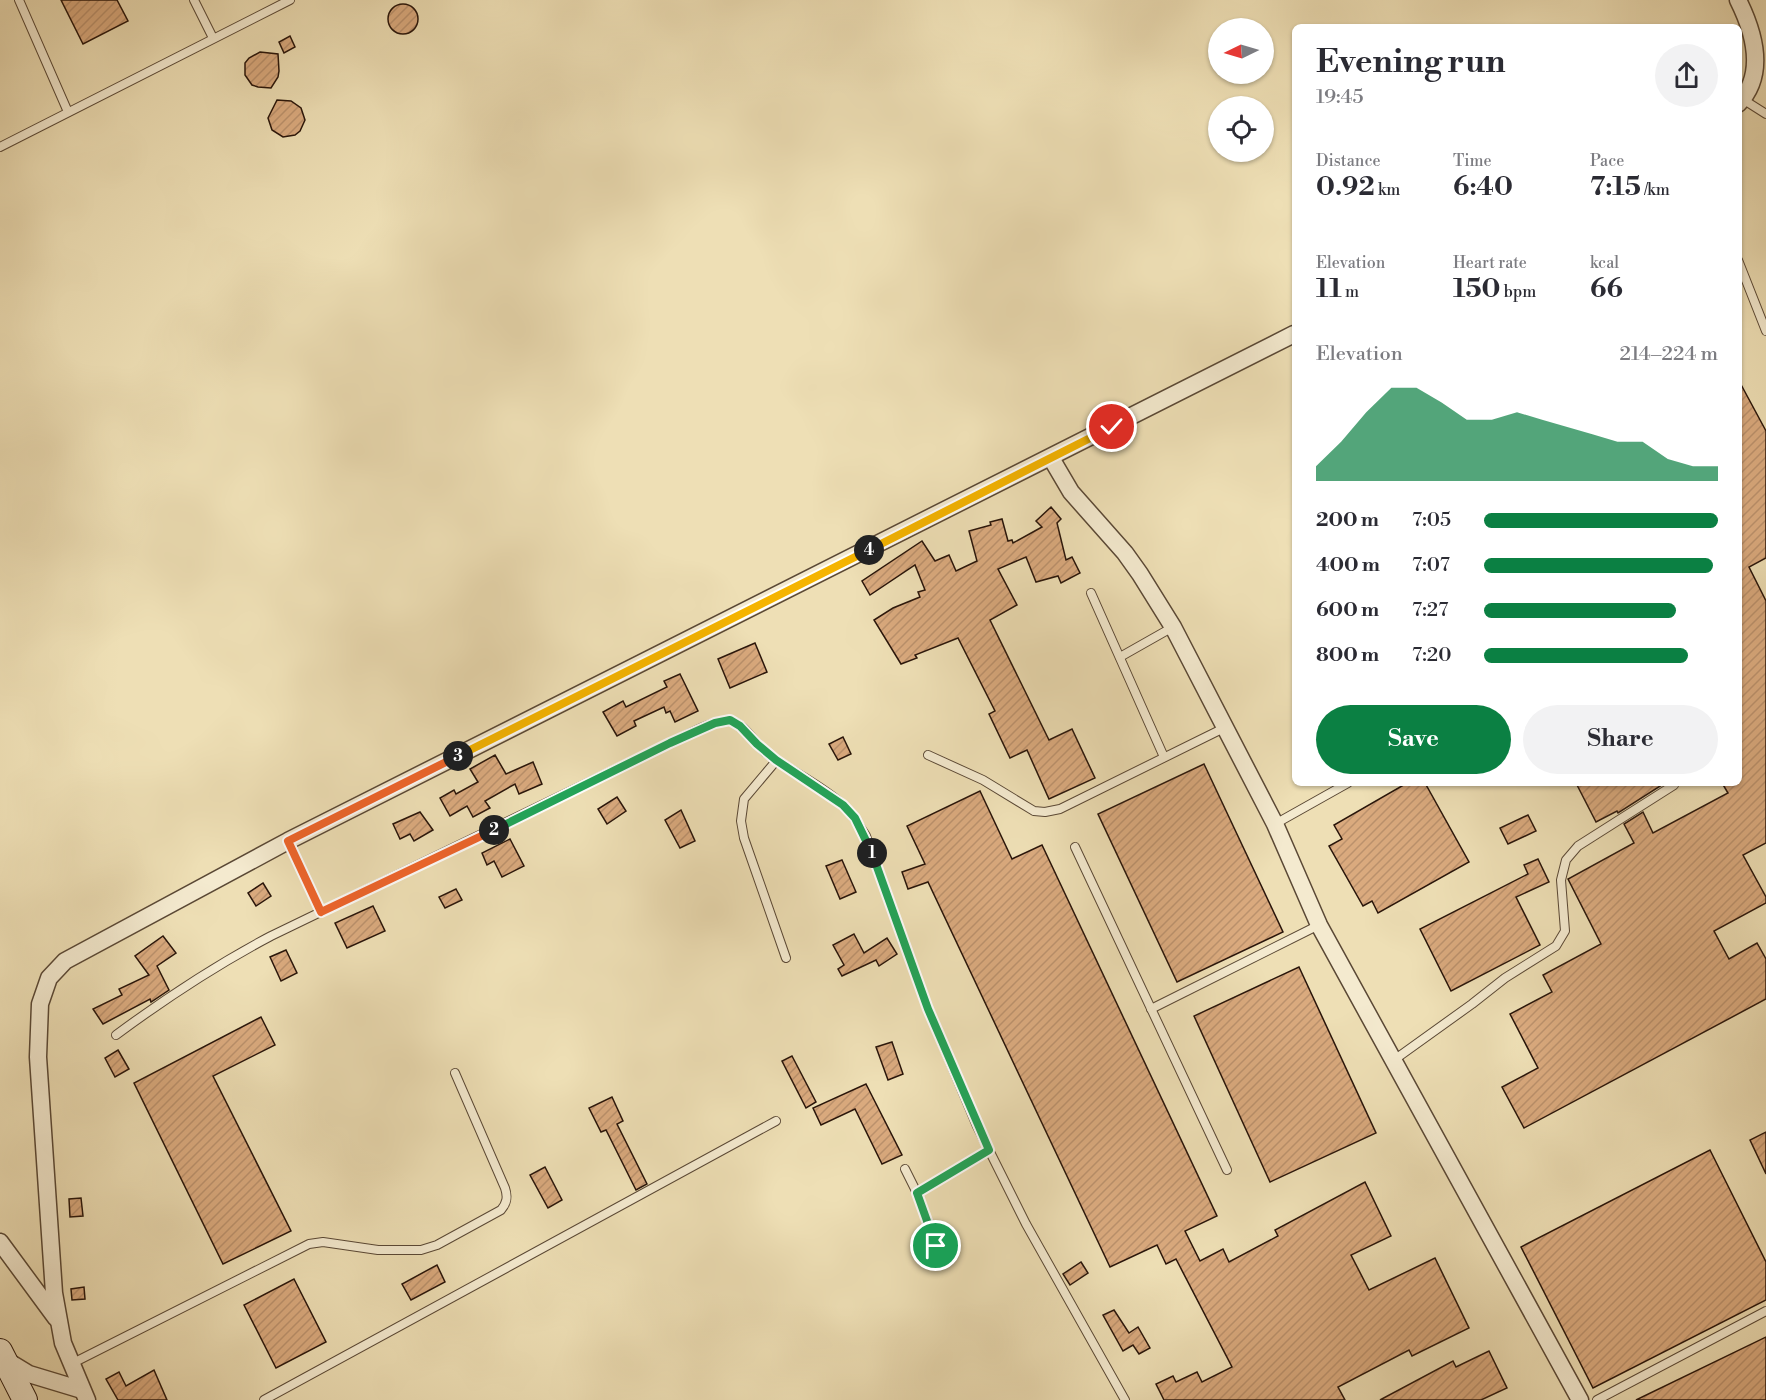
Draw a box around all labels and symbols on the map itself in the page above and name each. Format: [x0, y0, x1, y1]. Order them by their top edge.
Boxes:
north arrow [1208, 18, 1274, 84]
pin [1086, 401, 1137, 452]
pin: 4 [854, 535, 884, 565]
pin: 3 [443, 741, 473, 771]
pin: 2 [479, 815, 509, 845]
pin: 1 [857, 838, 887, 868]
pin [910, 1220, 961, 1271]

